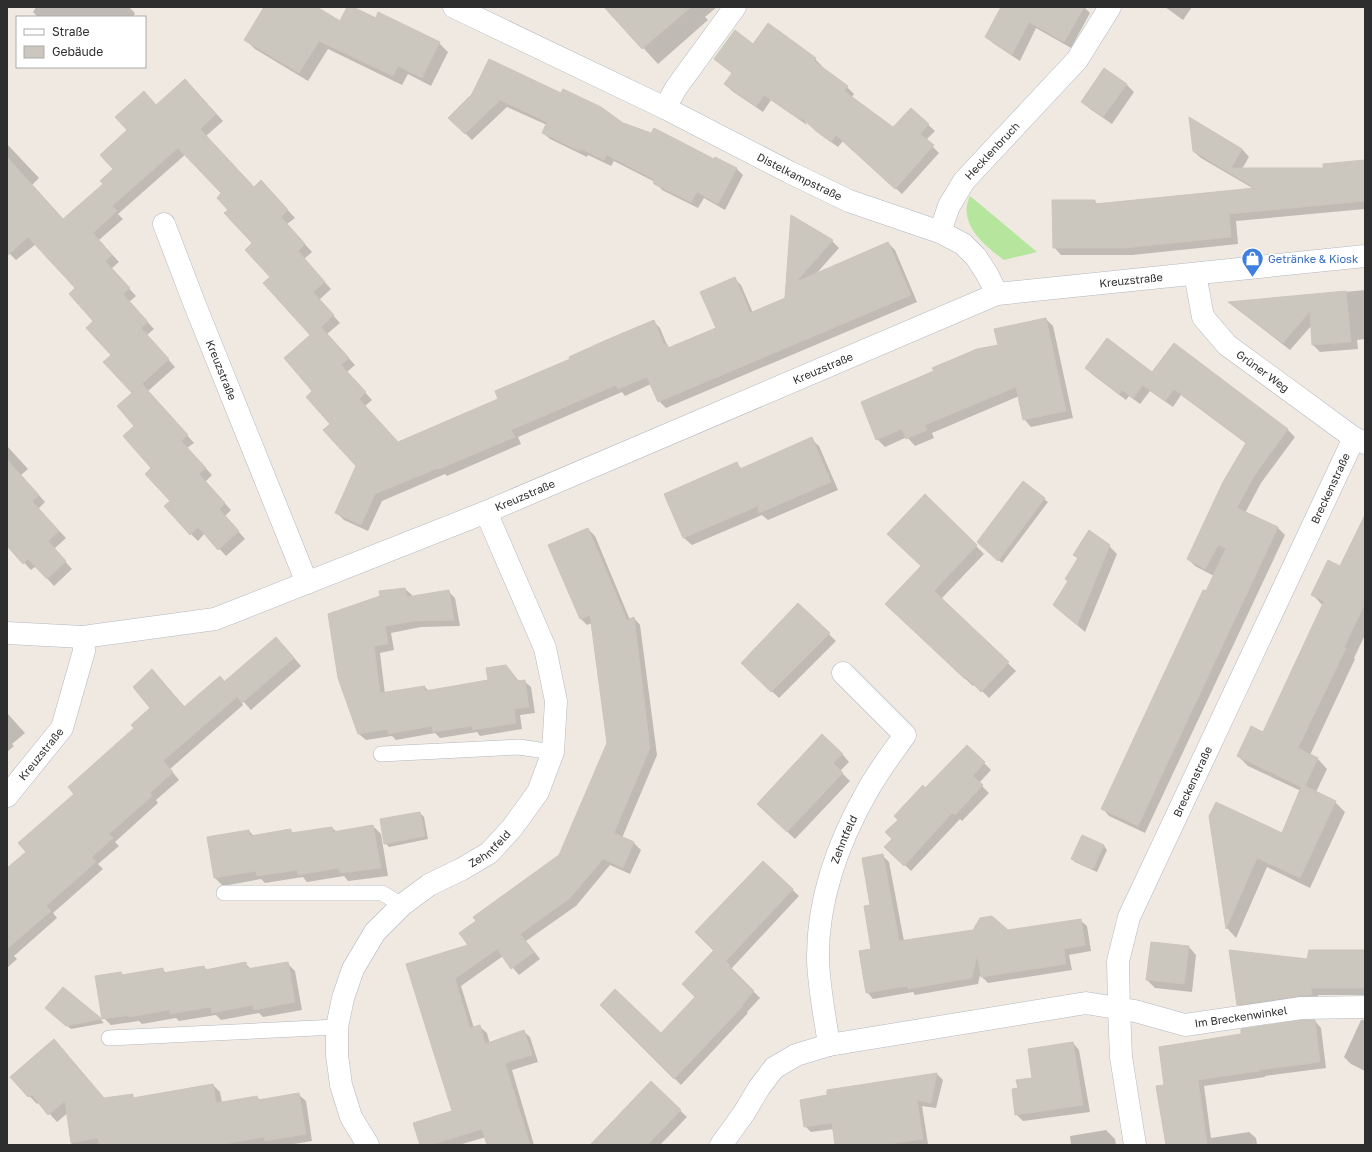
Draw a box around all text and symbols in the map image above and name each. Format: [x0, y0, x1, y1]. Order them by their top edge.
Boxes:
legend [16, 16, 146, 68]
text: Straße [52, 24, 90, 39]
text: Gebäude [52, 44, 103, 59]
street label: Hecklenbruch [962, 119, 1022, 182]
street label: Distelkampstraße [755, 150, 844, 203]
shop icon: Getränke & Kiosk [1240, 246, 1266, 279]
place label: Getränke & Kiosk [1268, 252, 1358, 265]
street label: Kreuzstraße [1099, 270, 1163, 289]
street label: Kreuzstraße [204, 338, 240, 402]
street label: Grüner Weg [1234, 347, 1292, 394]
street label: Kreuzstraße [791, 349, 855, 386]
street label: Breckenstraße [1308, 451, 1352, 526]
street label: Kreuzstraße [493, 476, 557, 513]
street label: Kreuzstraße [15, 725, 66, 783]
street label: Breckenstraße [1170, 744, 1214, 819]
street label: Zehntfeld [828, 813, 859, 865]
street label: Zehntfeld [466, 827, 513, 870]
street label: Im Breckenwinkel [1194, 1003, 1288, 1030]

